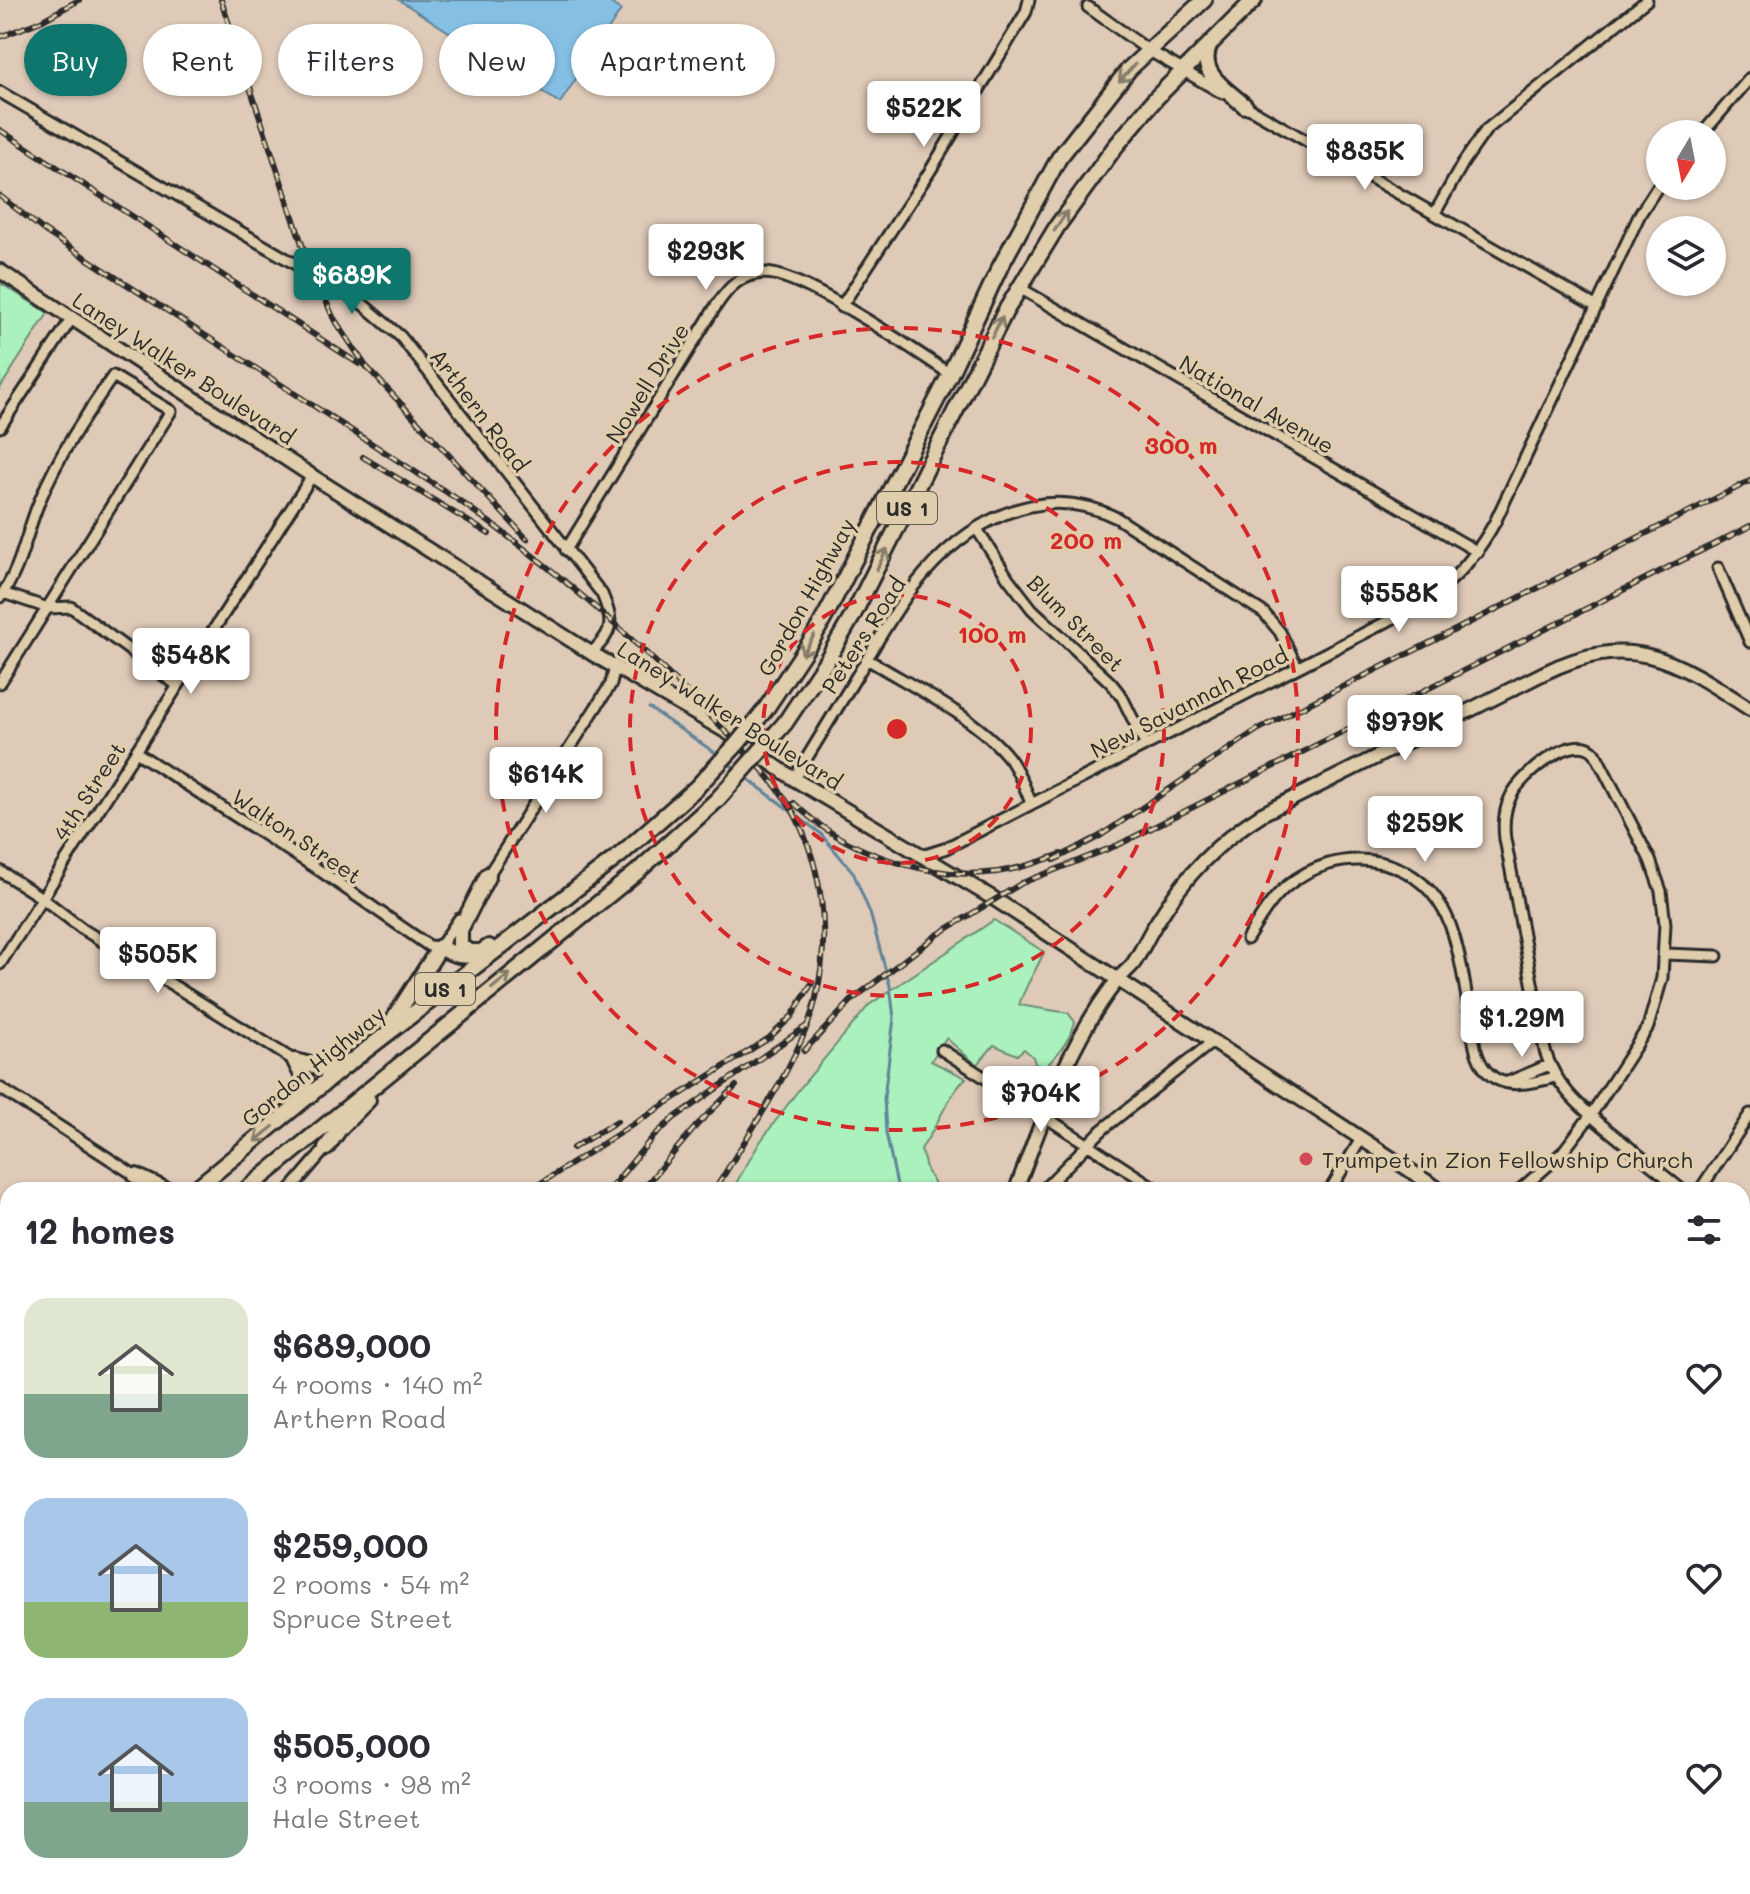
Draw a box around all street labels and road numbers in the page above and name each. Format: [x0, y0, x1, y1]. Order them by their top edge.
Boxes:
street label: Laney Walker Boulevard [67, 285, 301, 451]
street label: Nowell Drive [599, 318, 695, 448]
street label: Arthern Road [424, 343, 536, 477]
street label: National Avenue [1174, 348, 1340, 460]
road number: US 1 [877, 492, 937, 524]
street label: Gordon Highway [751, 513, 861, 681]
street label: Blum Street [1021, 568, 1131, 678]
street label: Peters Road [814, 571, 912, 699]
street label: Laney Walker Boulevard [612, 634, 848, 796]
street label: New Savannah Road [1085, 640, 1293, 764]
street label: 4th Street [46, 736, 132, 846]
street label: Walton Street [226, 782, 368, 890]
road number: US 1 [415, 973, 475, 1005]
street label: Gordon Highway [235, 999, 391, 1133]

